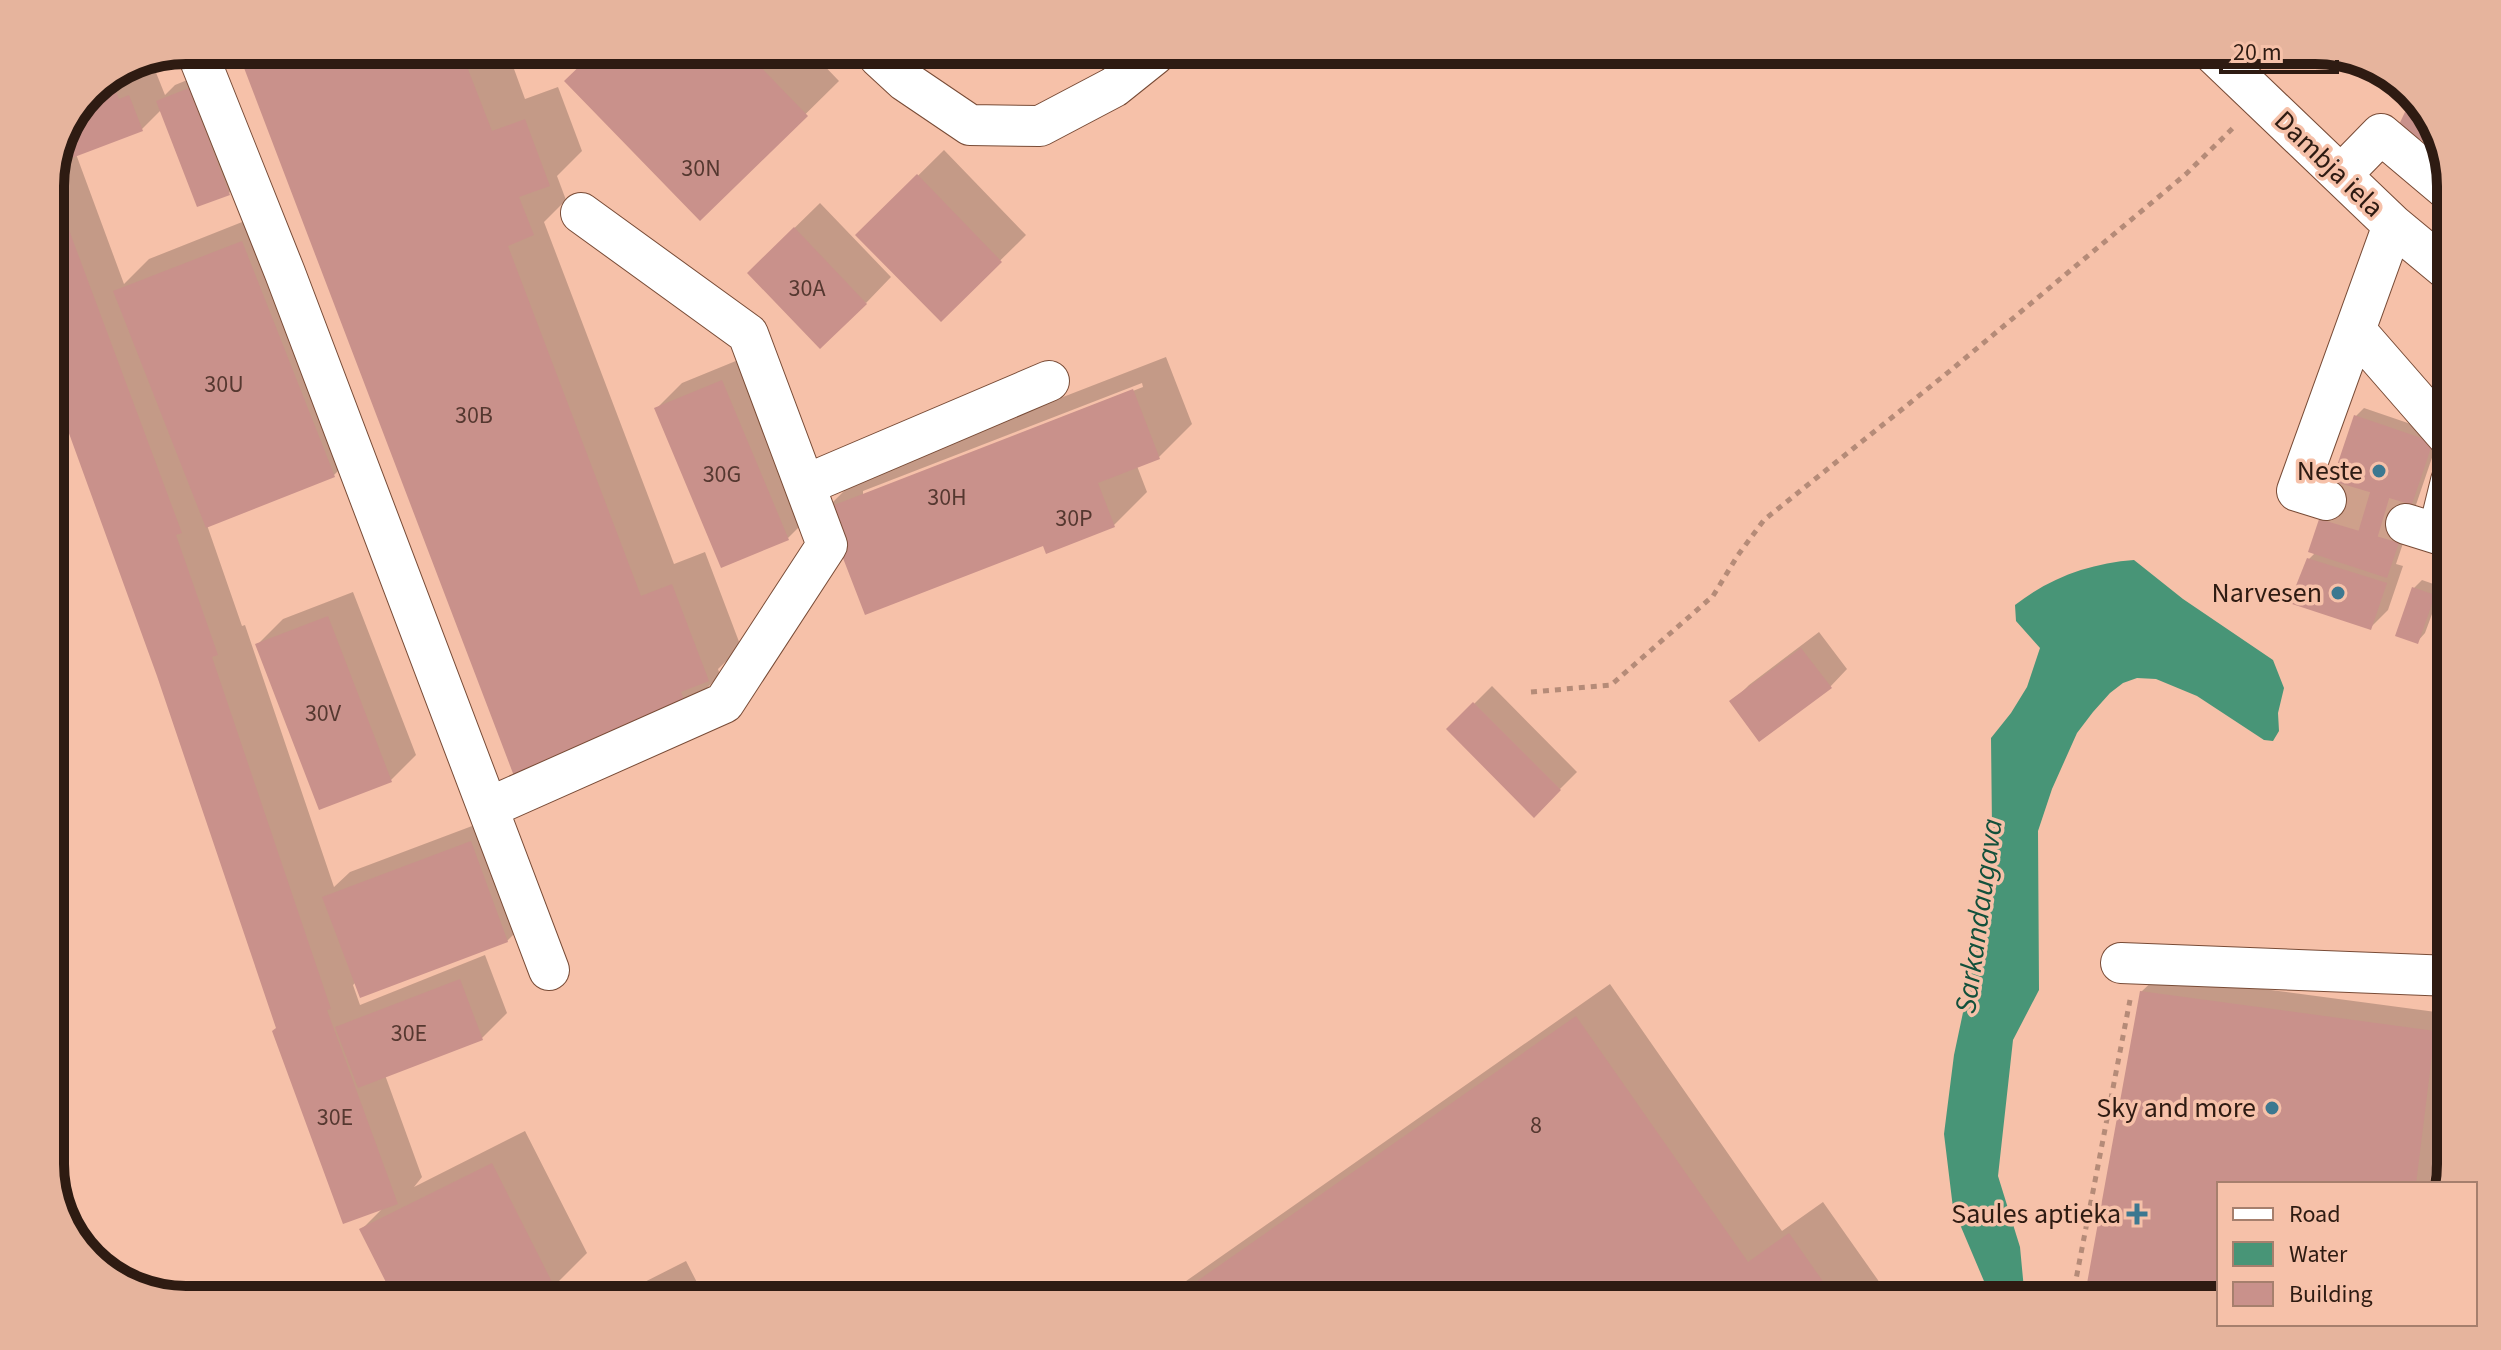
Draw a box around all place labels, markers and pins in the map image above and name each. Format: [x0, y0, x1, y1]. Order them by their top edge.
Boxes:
place label: Neste [2297, 451, 2363, 491]
marker: Neste [2370, 462, 2388, 480]
place label: Narvesen [2212, 573, 2322, 613]
marker: Narvesen [2329, 584, 2347, 602]
place label: Sky and more [2096, 1088, 2256, 1128]
marker: Sky and more [2263, 1099, 2281, 1117]
place label: Saules aptieka [1951, 1194, 2121, 1234]
marker: Saules aptieka [2128, 1205, 2146, 1223]

